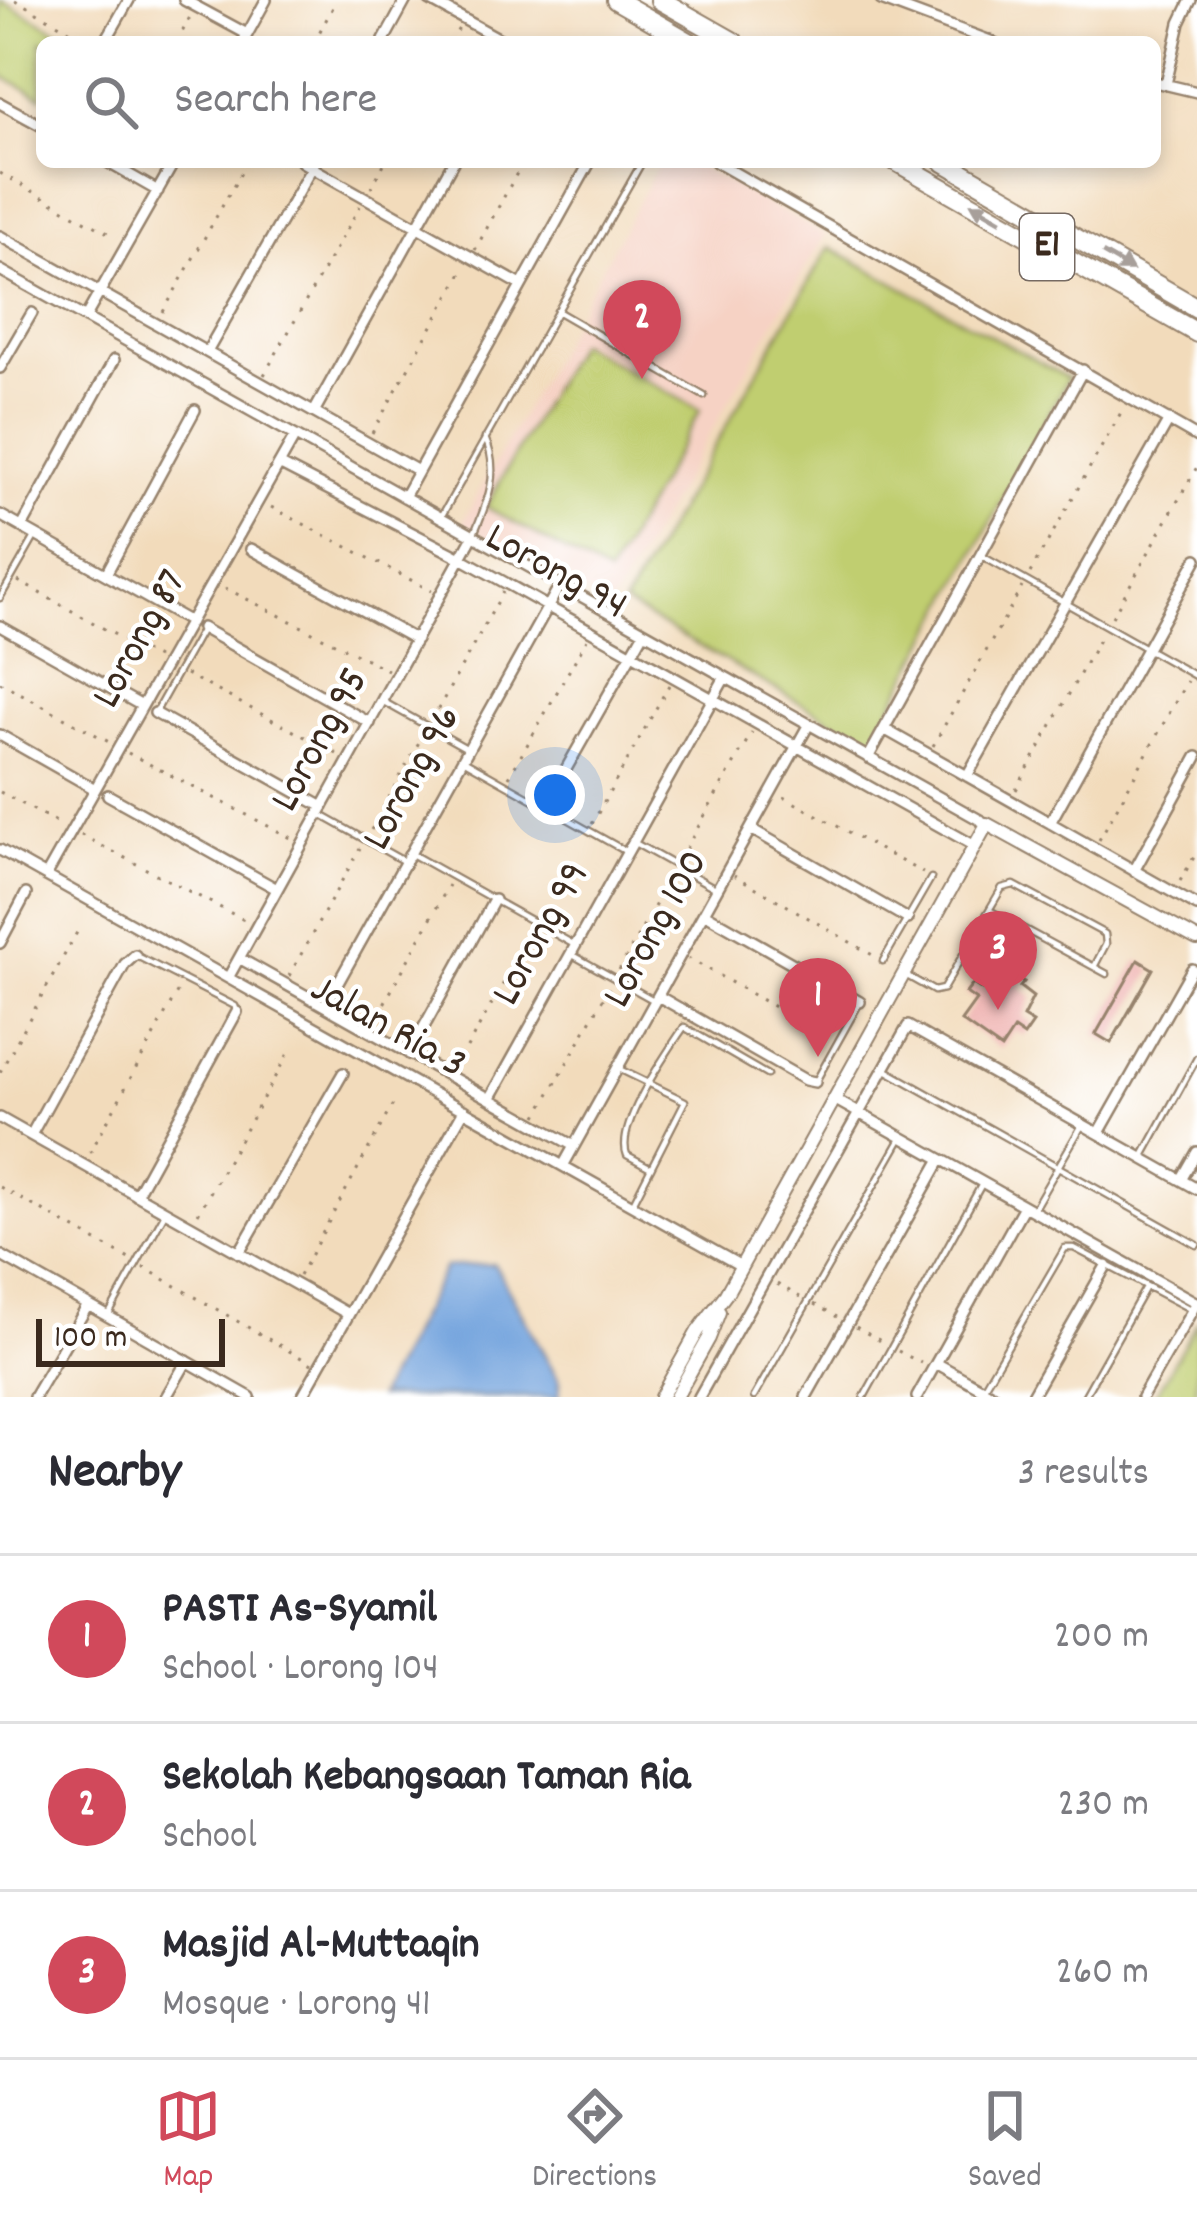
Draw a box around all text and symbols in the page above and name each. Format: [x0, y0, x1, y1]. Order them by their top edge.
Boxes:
search box [36, 36, 1161, 168]
icon: search [78, 69, 144, 135]
text: Search here [174, 70, 377, 134]
one-way arrow [969, 203, 1002, 224]
road number: E1 [1020, 214, 1074, 280]
one-way arrow [1102, 251, 1135, 272]
pin: 2 [603, 280, 681, 379]
street label: Lorong 94 [473, 510, 637, 638]
street label: Lorong 87 [79, 560, 205, 720]
street label: Lorong 95 [258, 658, 386, 824]
street label: Lorong 96 [350, 696, 478, 862]
your location [525, 765, 585, 825]
street label: Lorong 100 [590, 840, 726, 1020]
street label: Lorong 99 [479, 852, 607, 1018]
pin: 3 [959, 911, 1037, 1010]
pin: 1 [779, 958, 857, 1057]
street label: Jalan Ria 3 [298, 962, 476, 1096]
scale bar [36, 1313, 225, 1366]
text: 100 m [54, 1316, 127, 1363]
text: Nearby [48, 1439, 181, 1511]
text: 3 results [1018, 1448, 1149, 1503]
text: PASTI As-Syamil [162, 1579, 437, 1643]
text: 1 [83, 1611, 91, 1666]
text: 200 m [1054, 1611, 1149, 1666]
text: School · Lorong 104 [162, 1643, 439, 1698]
text: Sekolah Kebangsaan Taman Ria [162, 1747, 690, 1811]
text: 2 [78, 1779, 96, 1834]
text: 230 m [1058, 1779, 1149, 1834]
text: School [162, 1811, 257, 1866]
text: Masjid Al-Muttaqin [162, 1915, 480, 1979]
text: 3 [78, 1947, 96, 2002]
text: 260 m [1056, 1947, 1149, 2002]
text: Mosque · Lorong 41 [162, 1979, 431, 2034]
tab: Map [155, 2083, 221, 2202]
tab: Directions [532, 2083, 657, 2202]
tab: Saved [968, 2083, 1042, 2202]

